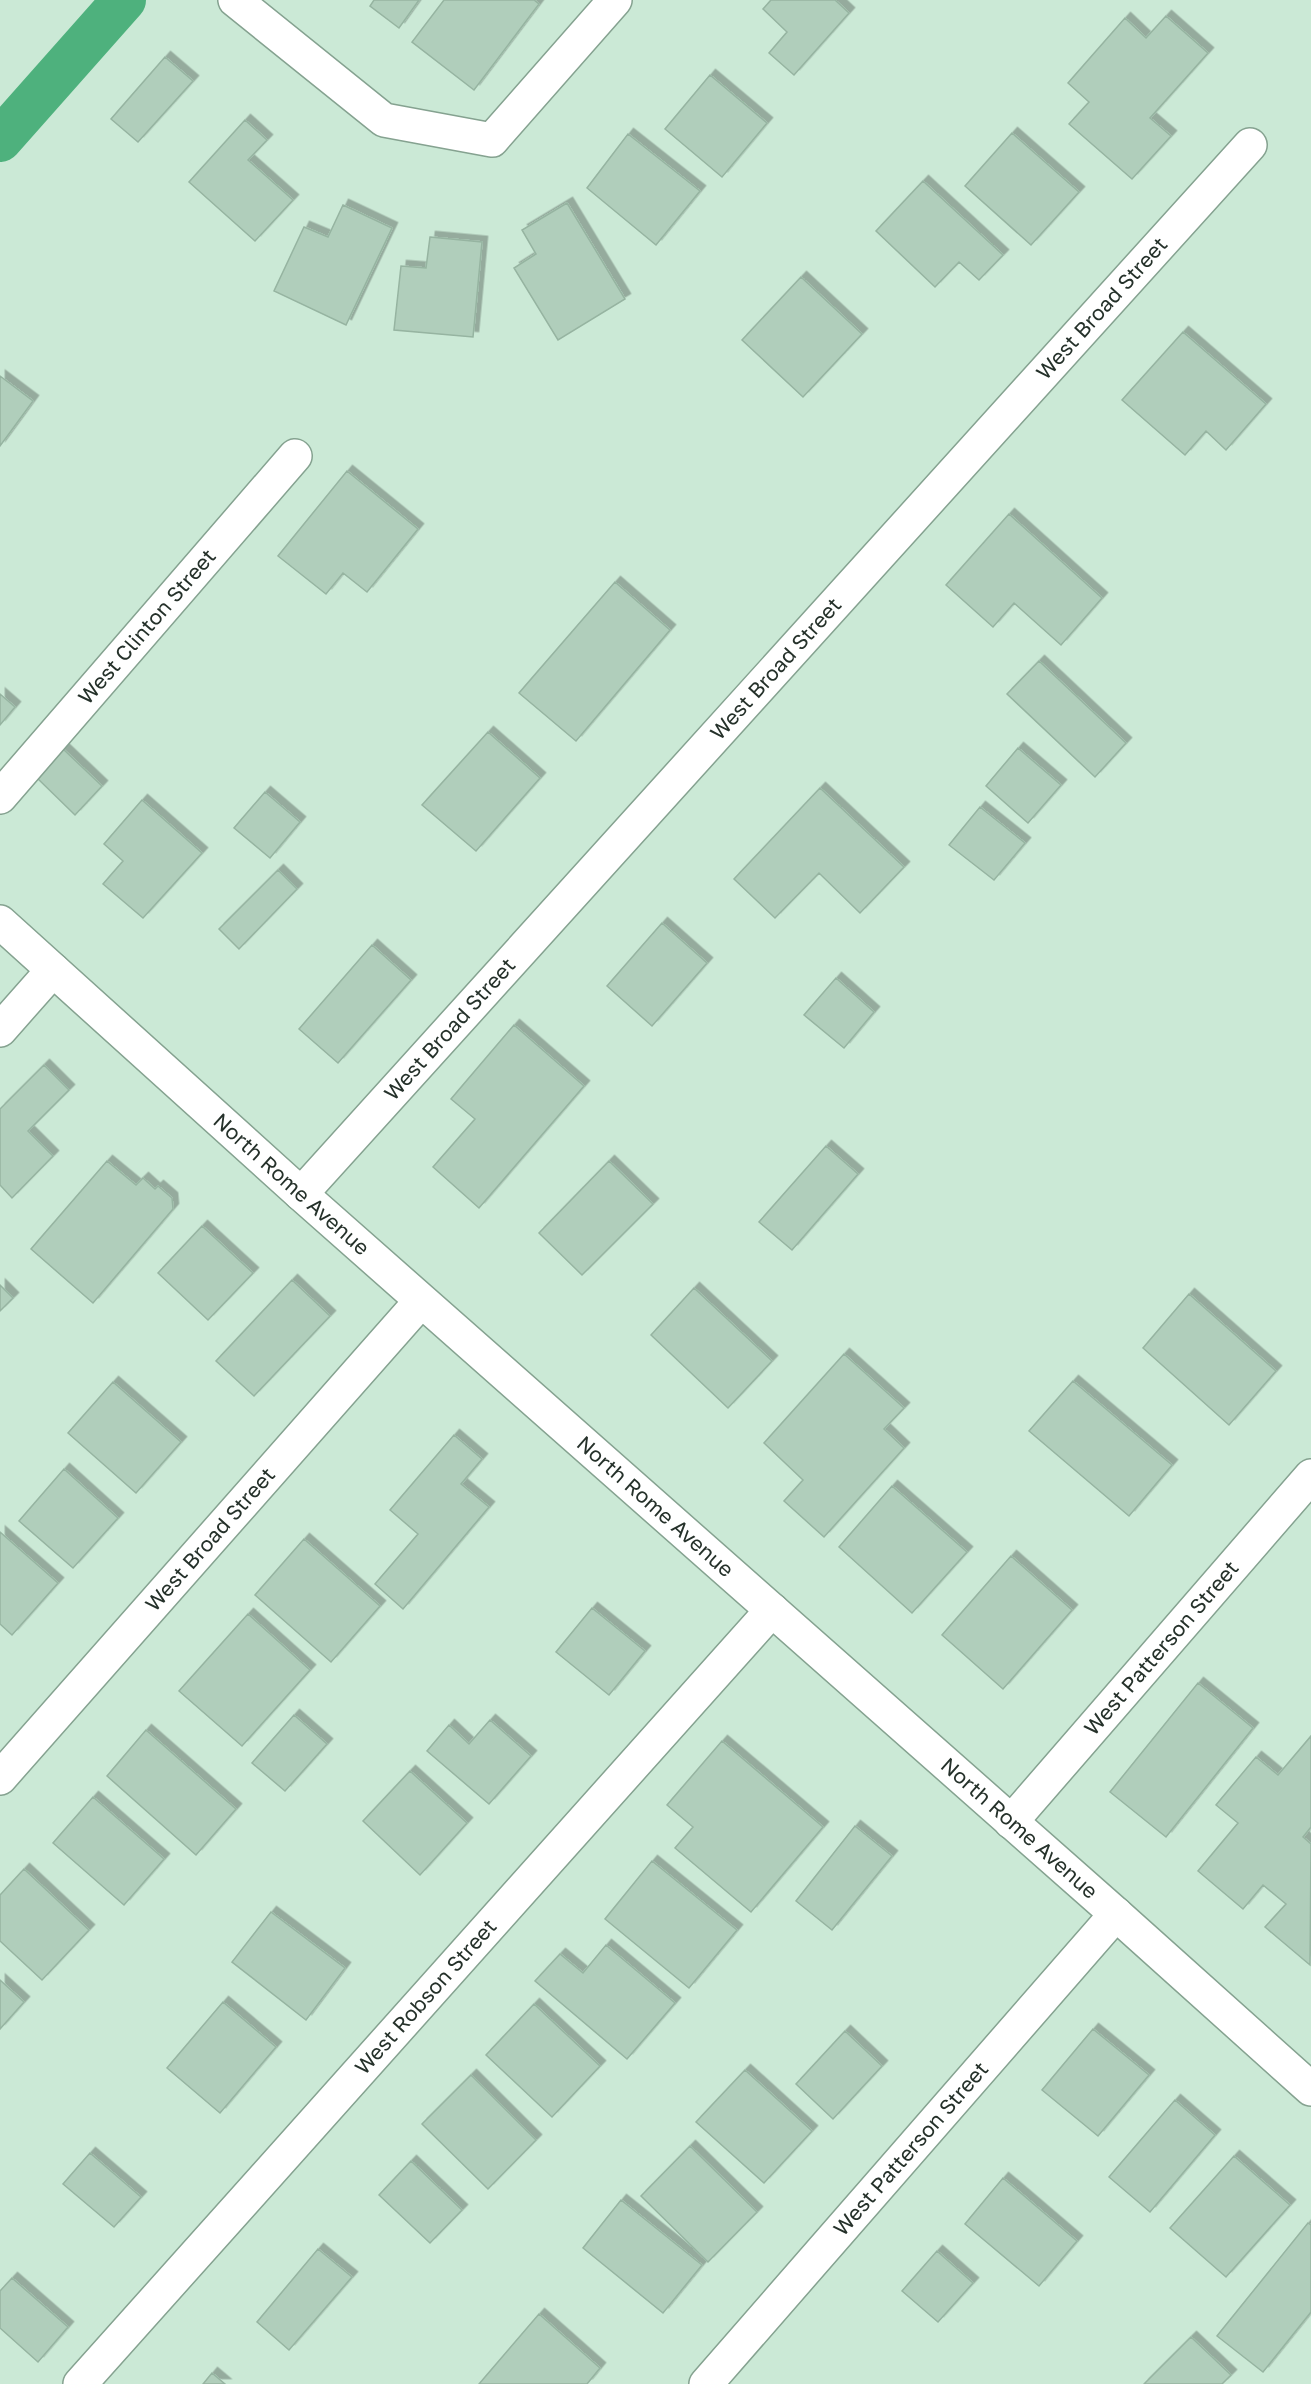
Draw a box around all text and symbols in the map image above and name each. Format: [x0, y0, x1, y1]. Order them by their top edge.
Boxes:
street label: West Broad Street [1030, 231, 1172, 385]
street label: West Clinton Street [72, 543, 221, 709]
street label: West Broad Street [704, 592, 846, 745]
street label: West Broad Street [378, 952, 520, 1105]
street label: North Rome Avenue [208, 1107, 375, 1260]
street label: North Rome Avenue [572, 1430, 739, 1582]
street label: West Broad Street [139, 1462, 280, 1616]
street label: West Patterson Street [1078, 1555, 1244, 1740]
street label: North Rome Avenue [936, 1752, 1104, 1904]
street label: West Robson Street [349, 1913, 502, 2080]
street label: West Patterson Street [827, 2056, 993, 2241]

